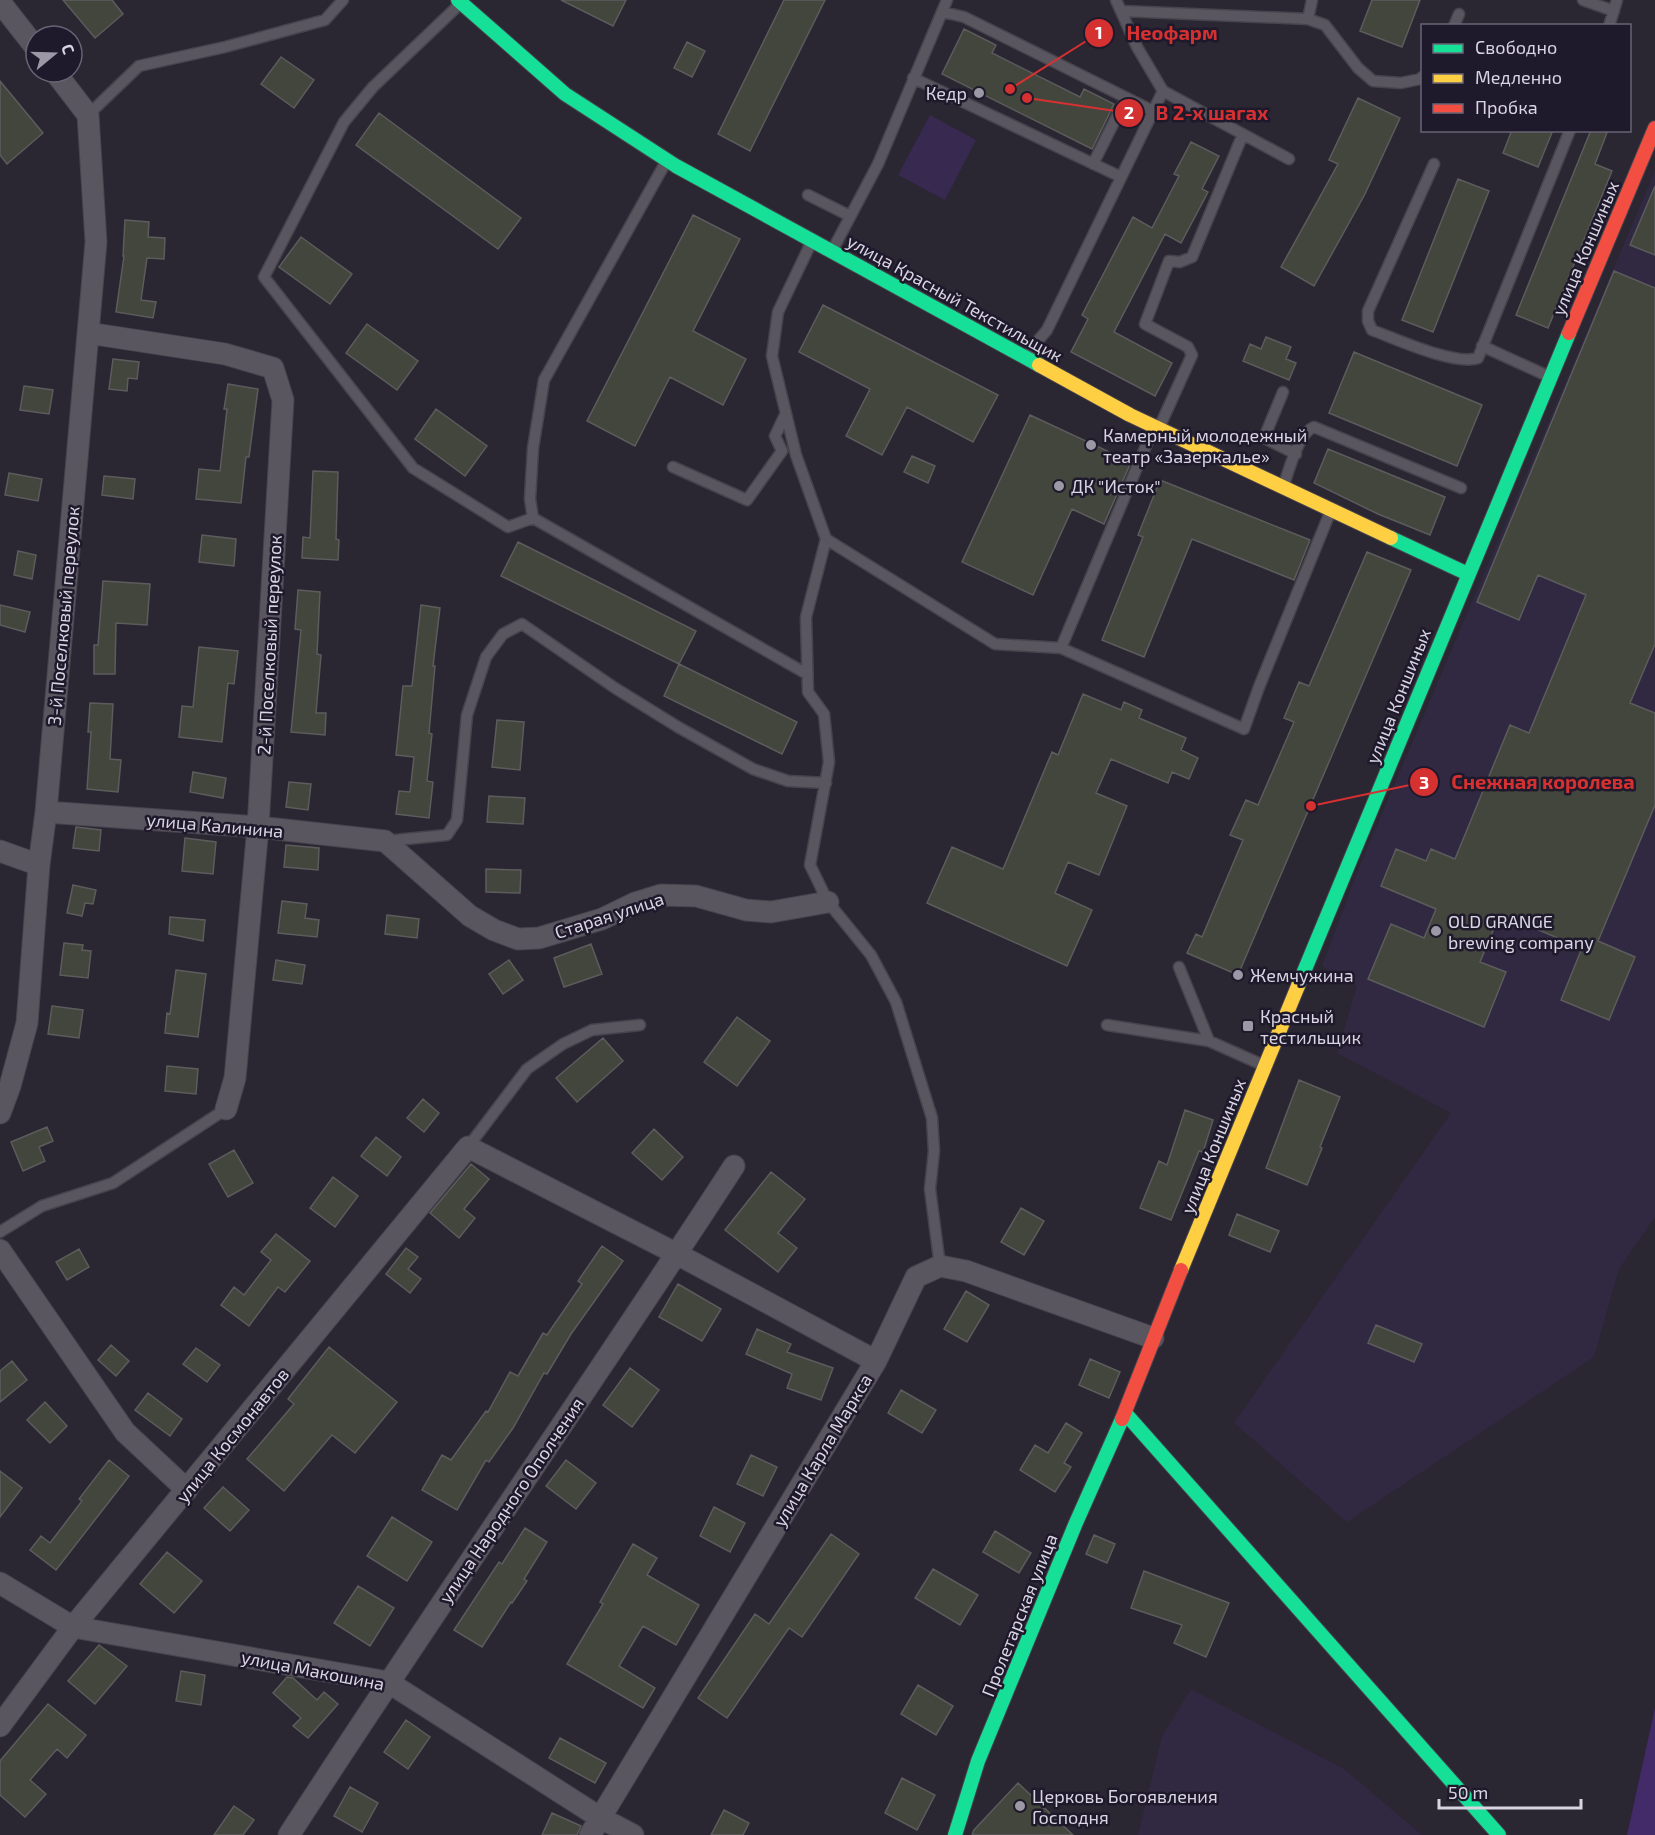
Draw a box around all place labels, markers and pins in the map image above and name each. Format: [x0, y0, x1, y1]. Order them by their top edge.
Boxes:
callout: Неофарм [1084, 14, 1229, 52]
place label: Кедр [926, 82, 967, 104]
marker: Кедр [972, 86, 986, 100]
callout: В 2-х шагах [1114, 94, 1280, 132]
place label: Камерный молодежный театр «Зазеркалье» [1103, 424, 1307, 467]
marker: Камерный молодежный театр «Зазеркалье» [1084, 438, 1098, 452]
place label: ДК "Исток" [1071, 475, 1161, 497]
marker: ДК "Исток" [1052, 479, 1066, 493]
callout: Снежная королева [1409, 763, 1647, 801]
place label: OLD GRANGE brewing company [1448, 910, 1594, 953]
marker: OLD GRANGE brewing company [1429, 924, 1443, 938]
place label: Жемчужина [1250, 964, 1354, 986]
marker: Жемчужина [1231, 968, 1245, 982]
place label: Красный тестильщик [1260, 1005, 1362, 1048]
marker: Красный тестильщик [1241, 1019, 1255, 1033]
place label: Церковь Богоявления Господня [1032, 1785, 1218, 1828]
marker: Церковь Богоявления Господня [1013, 1799, 1027, 1813]

